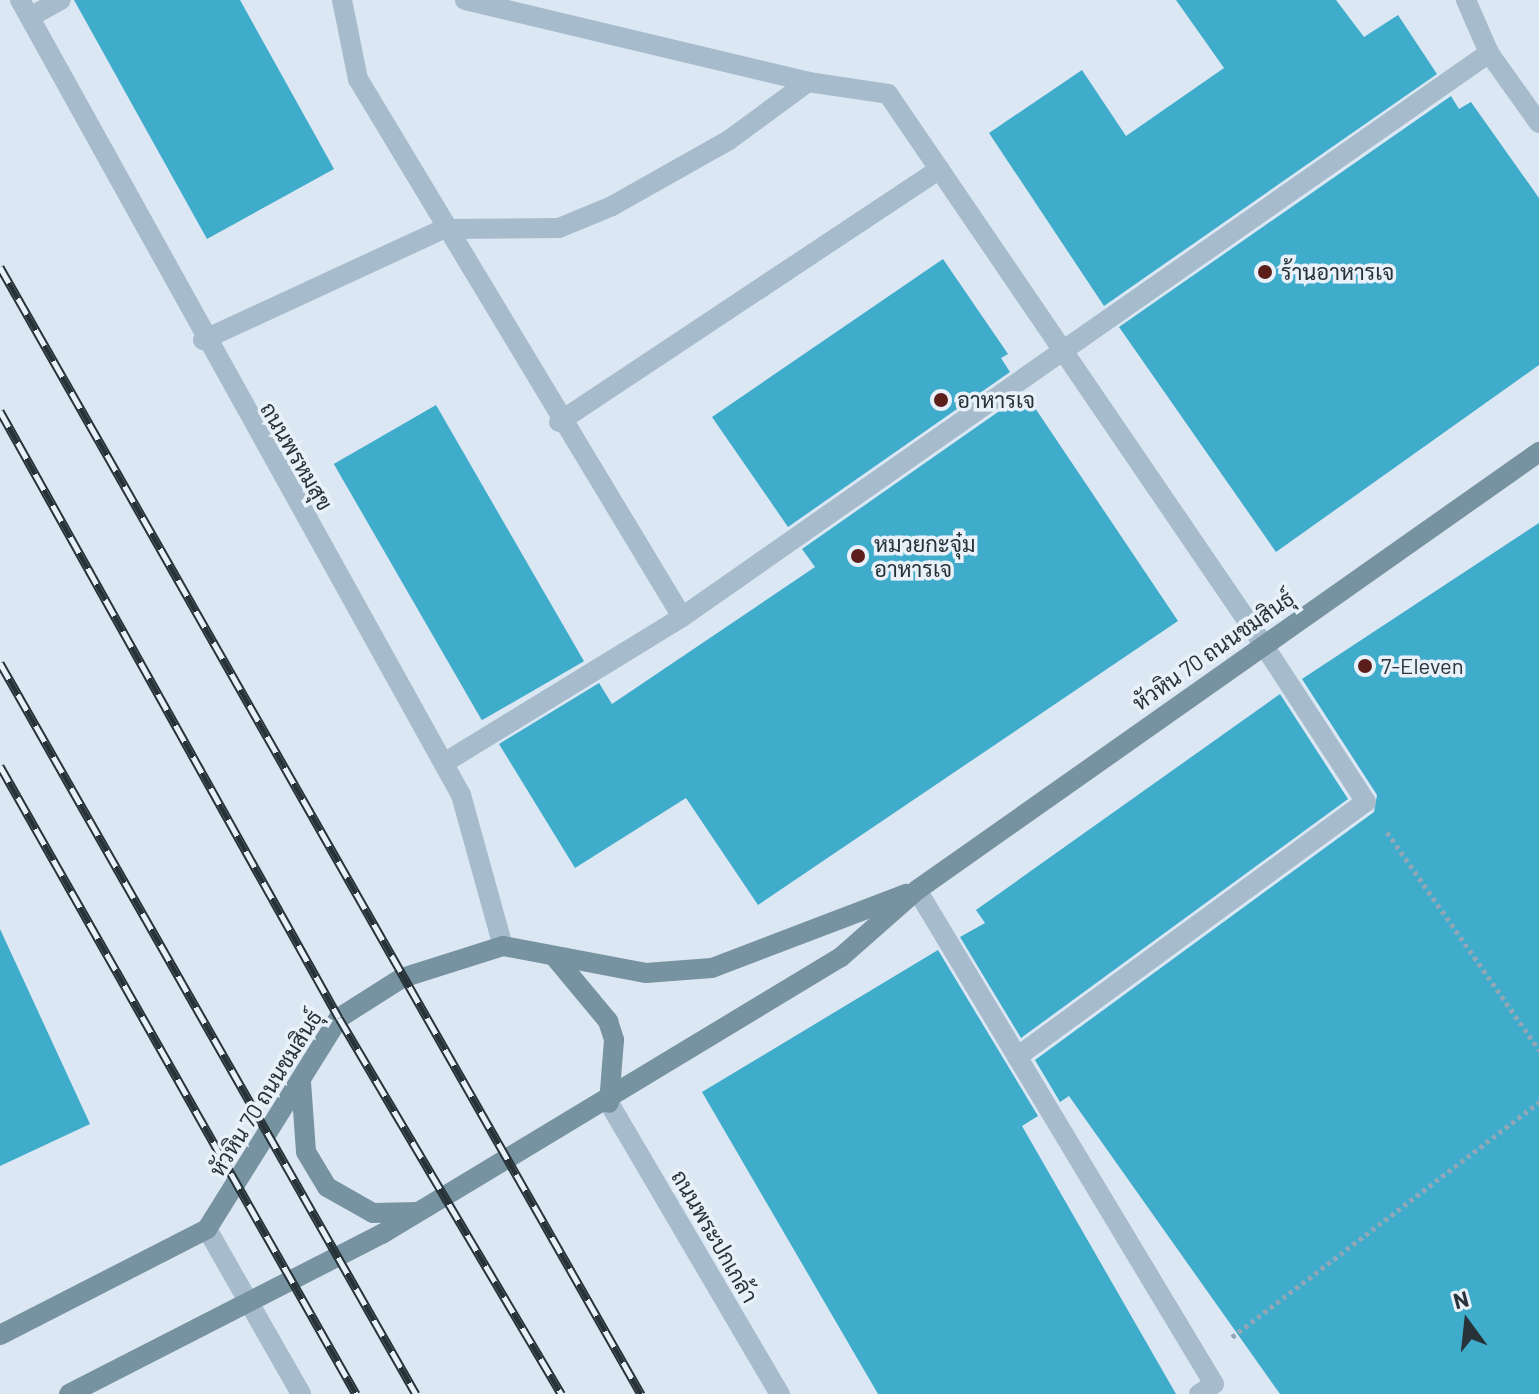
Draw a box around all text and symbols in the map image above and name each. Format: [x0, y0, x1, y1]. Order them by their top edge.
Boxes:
place label: ร้านอาหารเจ [1281, 259, 1394, 285]
marker: ร้านอาหารเจ [1256, 263, 1274, 281]
place label: อาหารเจ [957, 387, 1035, 413]
marker: อาหารเจ [932, 391, 950, 409]
street label: ถนนพรหมสุข [255, 397, 339, 515]
place label: หมวยกะจุ๋ม อาหารเจ [874, 530, 976, 582]
marker: หมวยกะจุ๋ม อาหารเจ [849, 547, 867, 565]
street label: หัวหิน 70 ถนนชมสินธุ์ [1127, 584, 1299, 716]
place label: 7-Eleven [1381, 653, 1464, 679]
marker: 7-Eleven [1356, 657, 1374, 675]
street label: หัวหิน 70 ถนนชมสินธุ์ [203, 1005, 327, 1181]
street label: ถนนพระปกเกล้า [666, 1165, 764, 1307]
north arrow [1427, 1282, 1507, 1362]
text: N [1450, 1284, 1471, 1313]

